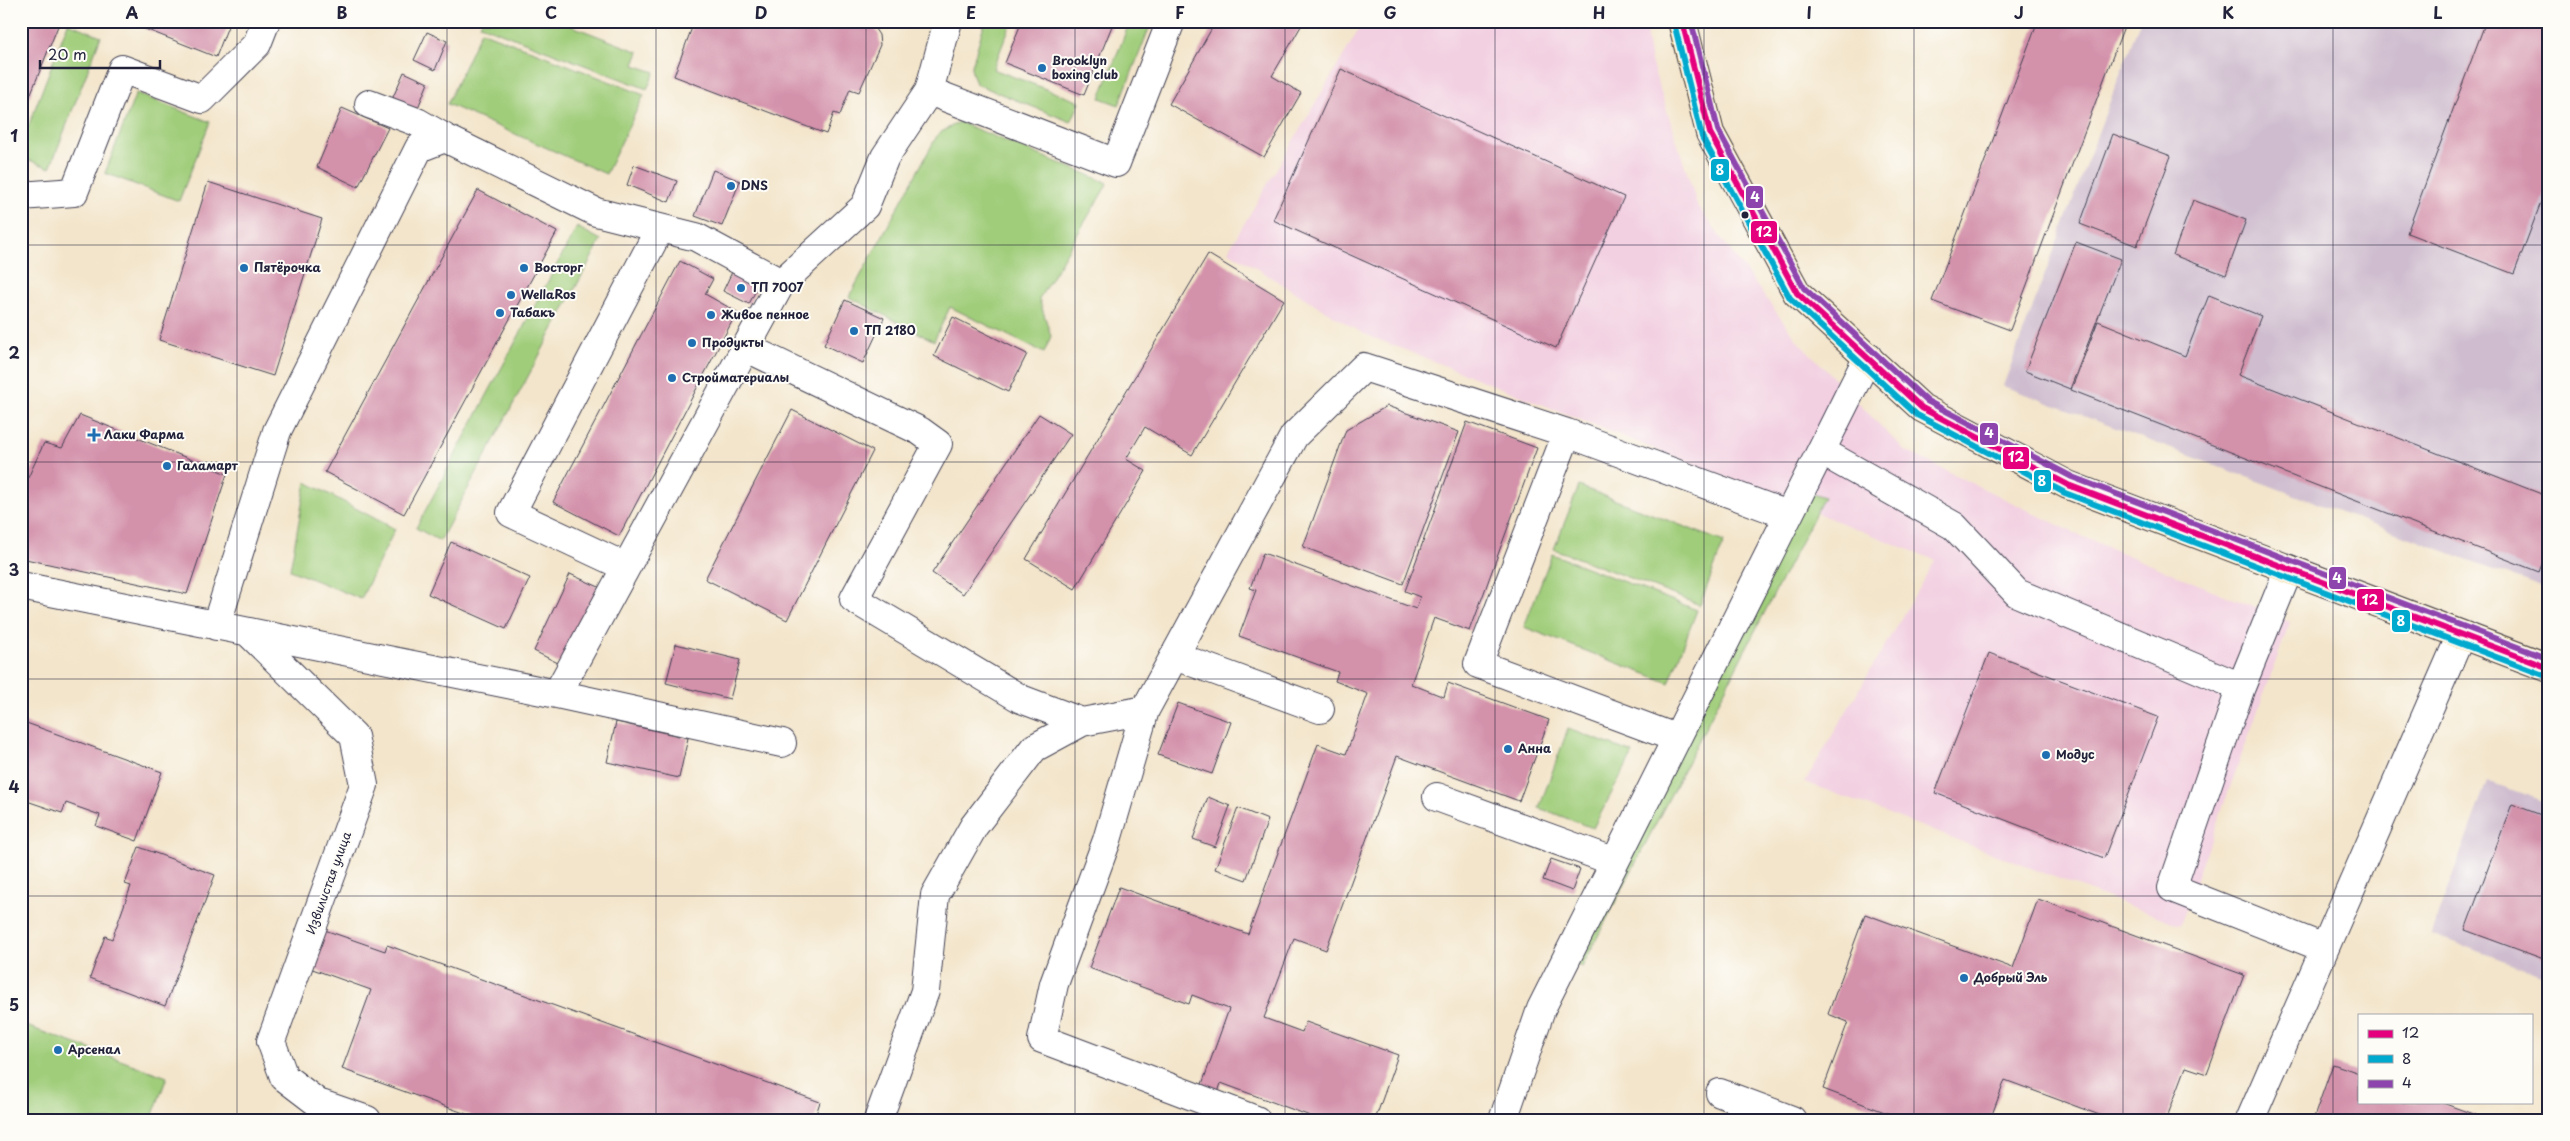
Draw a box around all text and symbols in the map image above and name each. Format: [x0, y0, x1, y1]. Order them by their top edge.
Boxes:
text: A [126, 0, 139, 24]
text: B [337, 0, 348, 24]
text: C [545, 0, 557, 24]
text: D [755, 0, 767, 24]
text: E [966, 0, 976, 24]
text: F [1175, 0, 1185, 24]
text: G [1383, 0, 1397, 24]
text: H [1593, 0, 1605, 24]
text: I [1806, 0, 1812, 24]
text: J [2014, 0, 2024, 24]
text: K [2222, 0, 2234, 24]
text: L [2433, 0, 2443, 24]
scale bar [40, 38, 160, 70]
text: 20 m [48, 42, 87, 65]
place label: Brooklyn boxing club [1052, 51, 1118, 83]
marker: Brooklyn boxing club [1036, 62, 1048, 74]
text: 1 [10, 123, 18, 147]
line badge: 8 [1710, 158, 1730, 182]
text: 8 [1716, 159, 1725, 180]
place label: DNS [741, 176, 768, 194]
marker: DNS [725, 180, 737, 192]
line badge: 4 [1745, 185, 1764, 209]
text: 4 [1750, 186, 1760, 207]
unlabelled marker [1740, 210, 1750, 220]
line badge: 12 [1750, 220, 1778, 244]
text: 12 [1756, 221, 1772, 242]
place label: Пятёрочка [254, 258, 321, 276]
place label: Восторг [534, 258, 583, 276]
marker: Пятёрочка [238, 262, 250, 274]
marker: Восторг [518, 262, 530, 274]
place label: ТП 7007 [751, 278, 804, 296]
marker: ТП 7007 [735, 282, 747, 294]
place label: WellaRos [521, 285, 576, 303]
marker: WellaRos [505, 289, 517, 301]
place label: Табакъ [510, 303, 555, 321]
place label: Живое пенное [721, 305, 810, 323]
marker: Табакъ [494, 307, 506, 319]
marker: Живое пенное [705, 309, 717, 321]
place label: ТП 2180 [864, 321, 916, 339]
marker: ТП 2180 [848, 325, 860, 337]
place label: Продукты [702, 333, 764, 351]
marker: Продукты [686, 337, 698, 349]
text: 2 [8, 340, 20, 364]
place label: Стройматериалы [682, 368, 790, 386]
marker: Стройматериалы [666, 372, 678, 384]
line badge: 4 [1979, 422, 1999, 446]
text: 4 [1984, 422, 1994, 443]
place label: Лаки Фарма [104, 425, 185, 443]
marker: Лаки Фарма [88, 429, 100, 441]
line badge: 12 [2002, 446, 2030, 470]
text: 12 [2008, 446, 2024, 467]
place label: Галамарт [177, 456, 239, 474]
marker: Галамарт [161, 460, 173, 472]
line badge: 8 [2033, 469, 2052, 493]
text: 8 [2038, 470, 2047, 491]
text: 3 [9, 557, 19, 581]
line badge: 4 [2328, 566, 2347, 590]
text: 4 [2332, 567, 2342, 588]
line badge: 12 [2356, 588, 2385, 612]
text: 12 [2362, 589, 2378, 610]
line badge: 8 [2391, 609, 2411, 633]
text: 8 [2397, 610, 2406, 631]
place label: Анна [1518, 739, 1551, 757]
marker: Анна [1502, 743, 1514, 755]
place label: Модус [2056, 745, 2095, 763]
marker: Модус [2040, 749, 2052, 761]
text: 4 [9, 774, 20, 798]
street label: Извилистая улица [301, 828, 355, 937]
place label: Добрый Эль [1973, 968, 2048, 986]
marker: Добрый Эль [1958, 972, 1970, 984]
text: 5 [9, 992, 19, 1016]
legend [2358, 1014, 2532, 1104]
text: 12 [2402, 1020, 2419, 1043]
place label: Арсенал [68, 1040, 121, 1058]
marker: Арсенал [52, 1044, 64, 1056]
text: 8 [2402, 1046, 2411, 1069]
text: 4 [2402, 1070, 2412, 1093]

